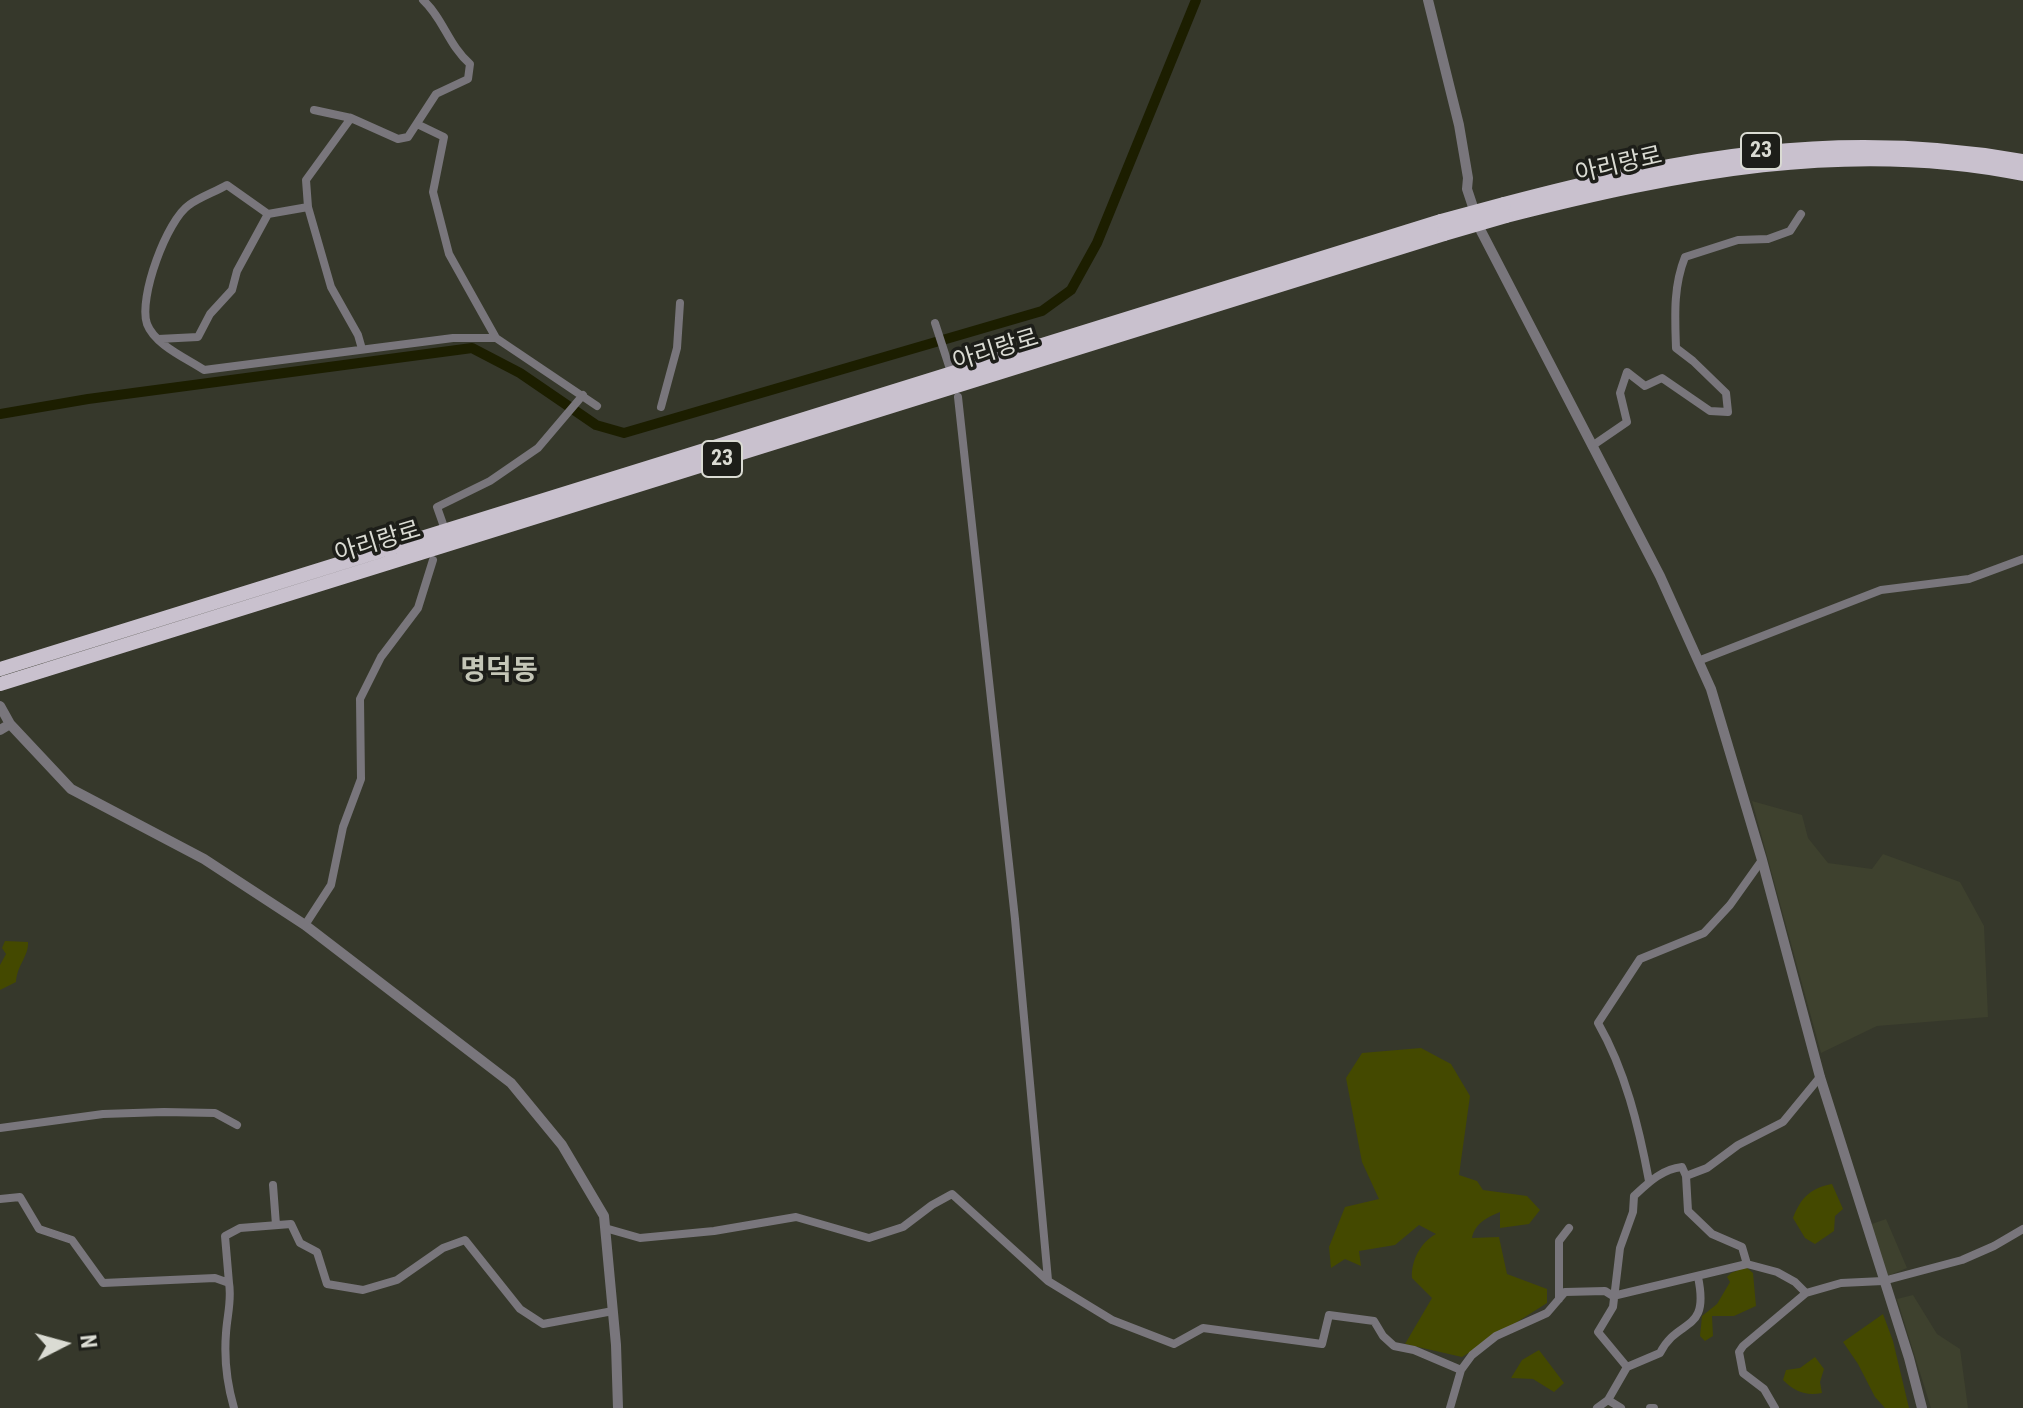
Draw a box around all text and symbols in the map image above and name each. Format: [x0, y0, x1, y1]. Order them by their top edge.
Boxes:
road number: 23 [1741, 133, 1781, 169]
street label: 아리랑로 [1573, 142, 1665, 190]
street label: 아리랑로 [950, 324, 1042, 378]
road number: 23 [702, 441, 742, 477]
street label: 아리랑로 [332, 516, 424, 570]
district label: 명덕동 [460, 655, 538, 689]
north arrow [24, 1304, 104, 1384]
text: N [75, 1333, 102, 1349]

